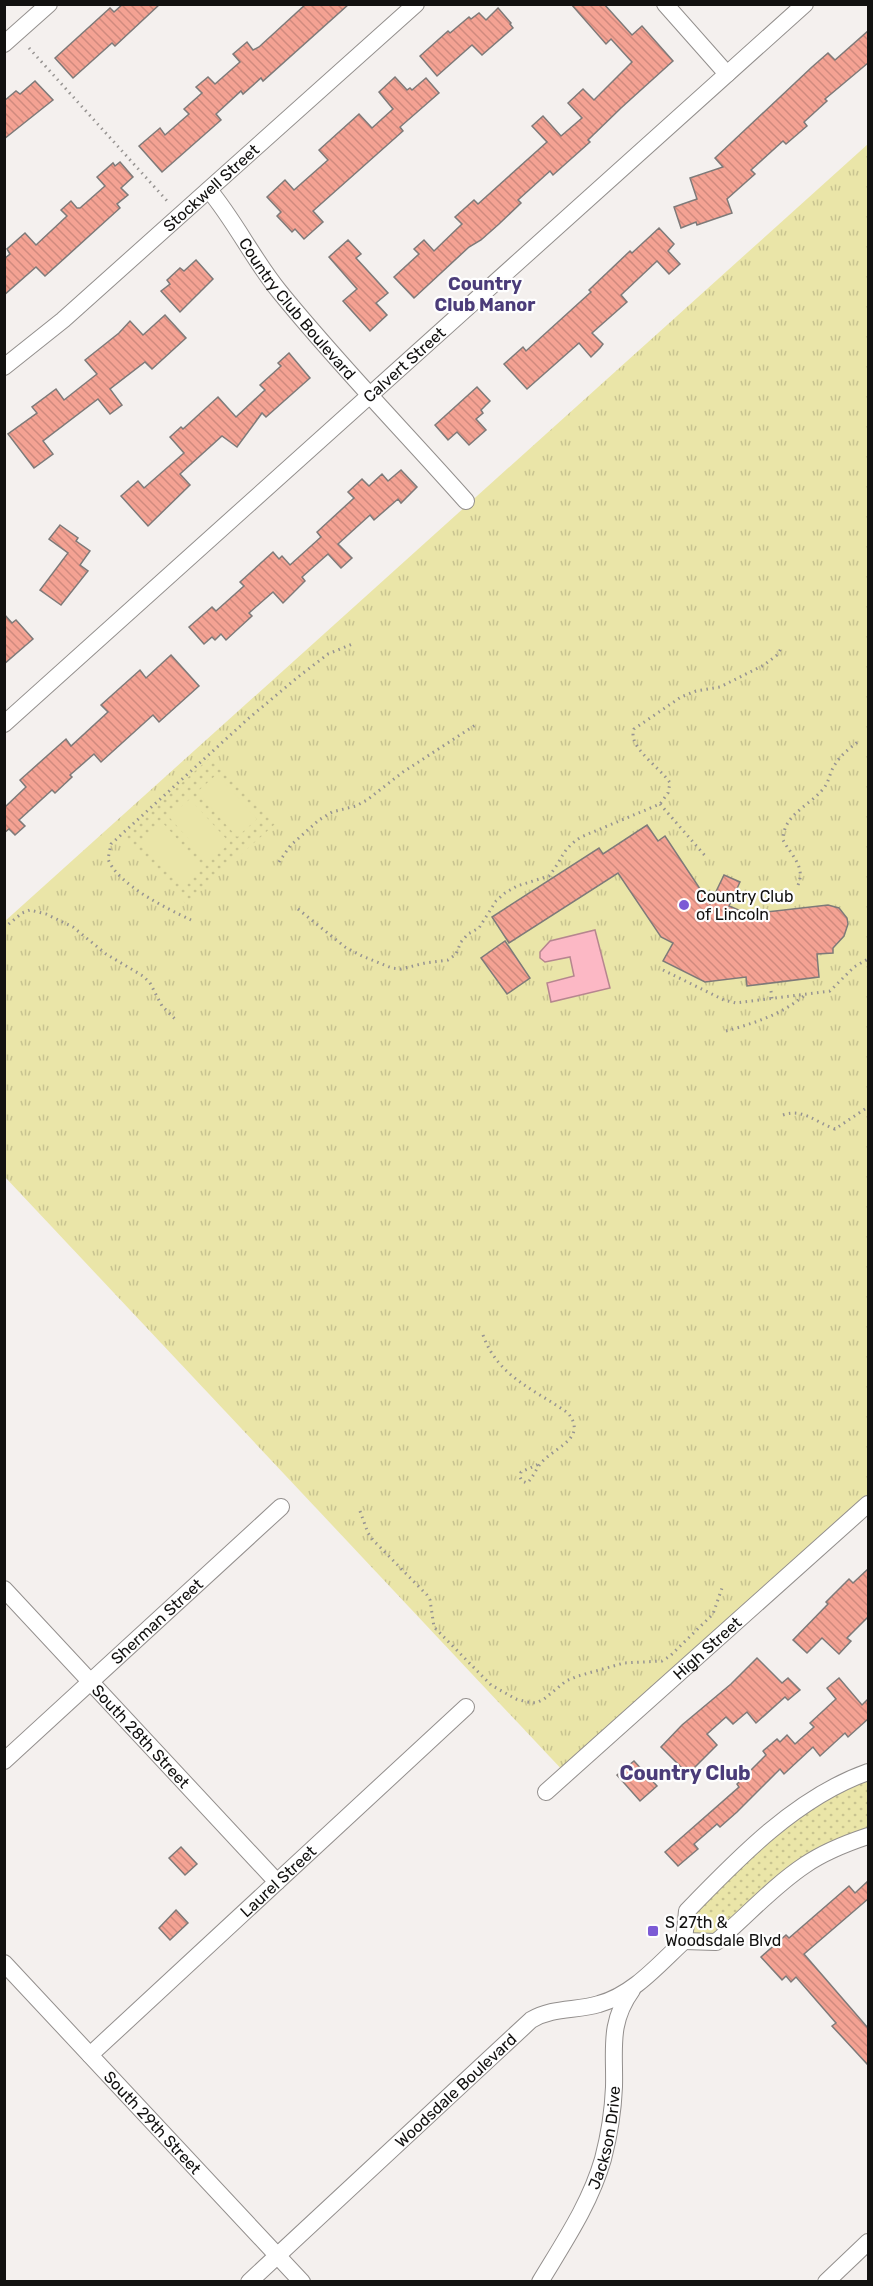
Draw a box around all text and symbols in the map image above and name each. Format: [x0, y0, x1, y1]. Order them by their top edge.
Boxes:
street label: Stockwell Street [159, 140, 263, 235]
street label: Country Club Boulevard [235, 234, 360, 383]
district label: Country Club Manor [435, 273, 535, 316]
street label: Calvert Street [359, 323, 449, 406]
place label: Country Club of Lincoln [696, 887, 793, 924]
marker: Country Club of Lincoln [677, 898, 691, 912]
street label: Sherman Street [107, 1574, 206, 1668]
street label: High Street [669, 1613, 745, 1683]
street label: South 28th Street [88, 1680, 194, 1792]
district label: Country Club [619, 1761, 751, 1785]
street label: Laurel Street [236, 1841, 320, 1921]
place label: S 27th & Woodsdale Blvd [665, 1913, 781, 1950]
marker: S 27th & Woodsdale Blvd [646, 1924, 660, 1938]
street label: Woodsdale Boulevard [391, 2029, 520, 2151]
street label: South 29th Street [100, 2067, 205, 2178]
street label: Jackson Drive [584, 2085, 624, 2192]

